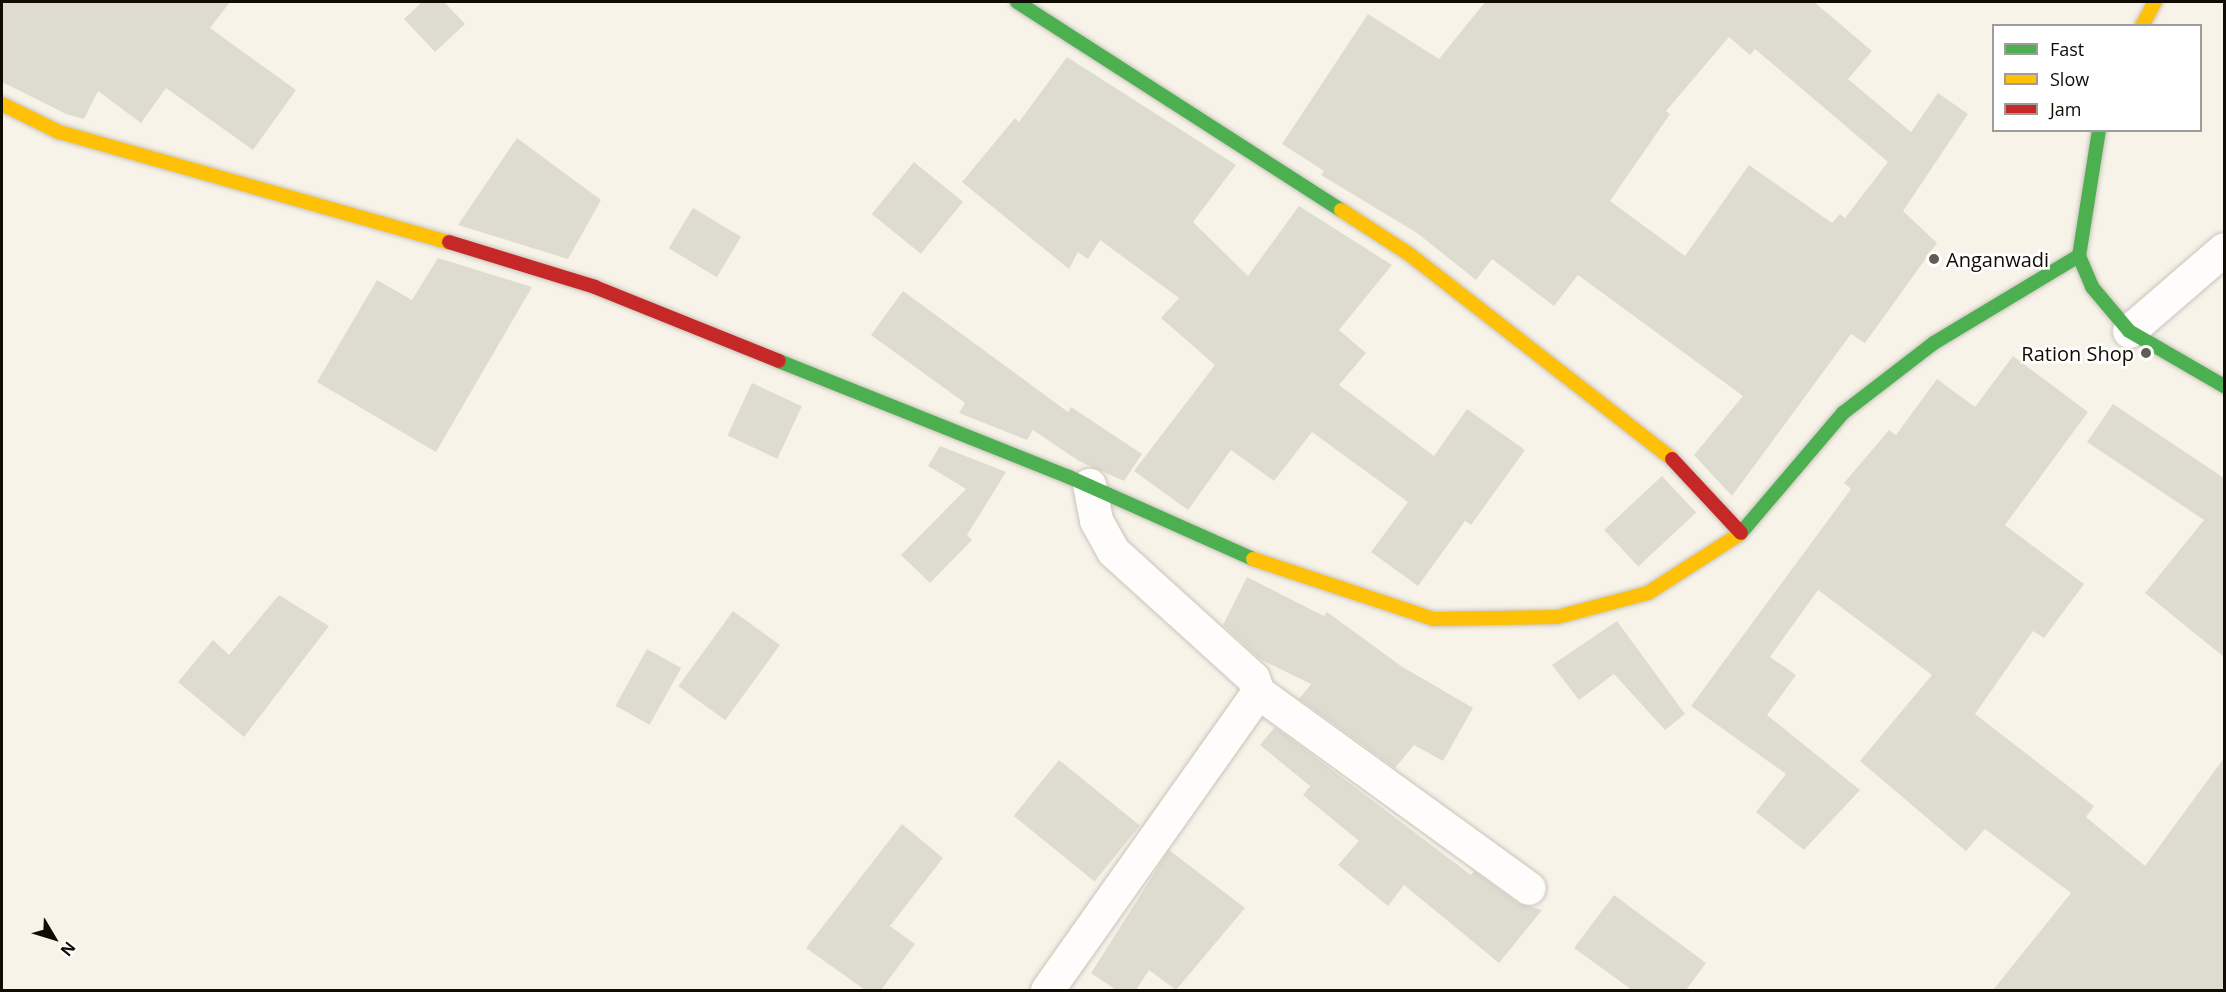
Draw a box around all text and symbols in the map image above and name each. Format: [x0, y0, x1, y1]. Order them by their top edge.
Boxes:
legend [1992, 24, 2202, 132]
text: Fast [2050, 37, 2084, 61]
text: Slow [2050, 67, 2089, 91]
text: Jam [2050, 97, 2082, 121]
place label: Anganwadi [1946, 247, 2049, 271]
marker: Anganwadi [1927, 252, 1941, 266]
place label: Ration Shop [2021, 341, 2134, 365]
marker: Ration Shop [2139, 346, 2153, 360]
north arrow [24, 908, 84, 968]
text: N [56, 937, 81, 961]

